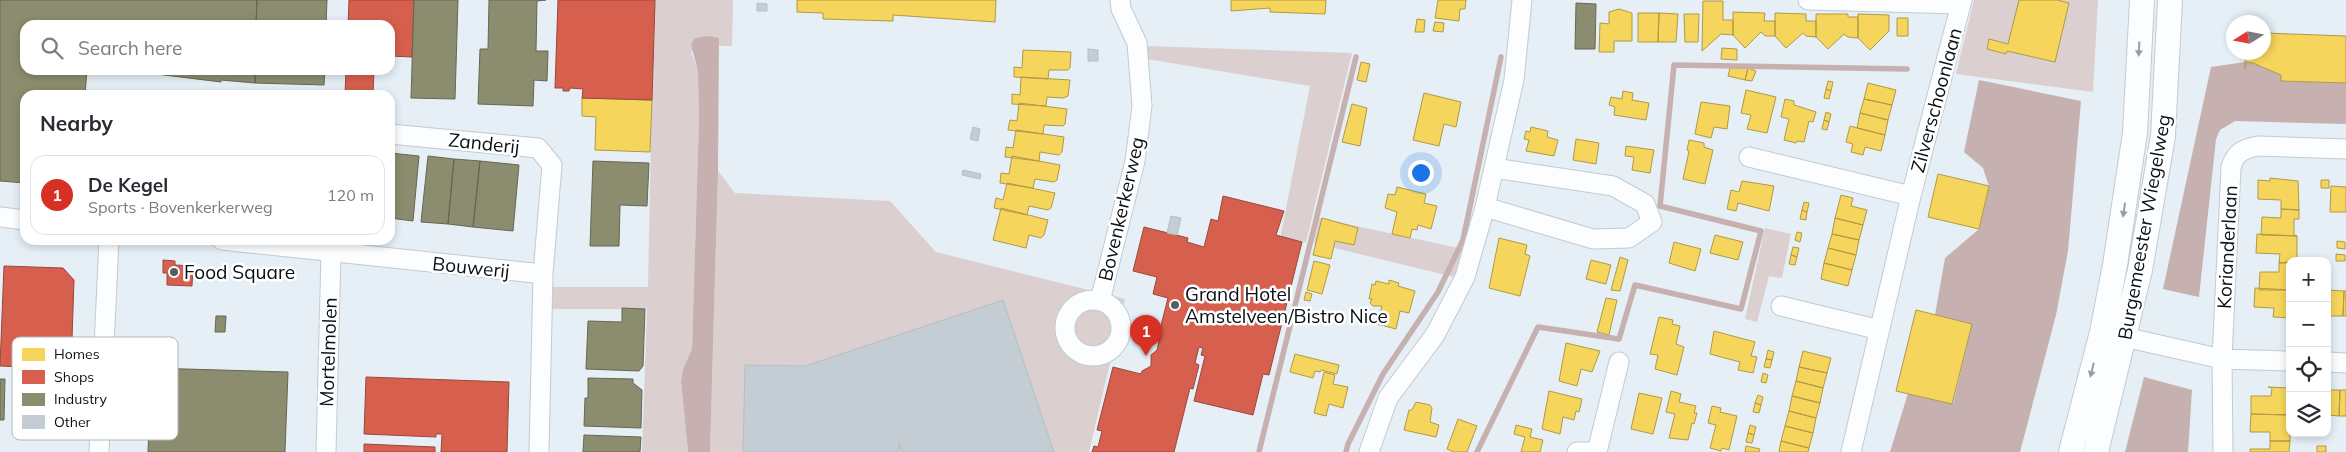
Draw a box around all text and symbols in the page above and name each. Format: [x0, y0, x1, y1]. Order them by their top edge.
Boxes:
north arrow [2226, 15, 2271, 60]
search box [20, 20, 395, 75]
street label: Zilverschoonlaan [1905, 25, 1967, 175]
icon: search [38, 34, 66, 62]
text: Search here [78, 36, 182, 60]
one-way arrow [2135, 41, 2143, 57]
text: Nearby [40, 110, 113, 136]
street label: Burgemeester Wiegelweg [2112, 112, 2176, 342]
street label: Zanderij [447, 127, 521, 159]
street label: Bovenkerkerweg [1093, 135, 1149, 283]
your location [1408, 160, 1434, 186]
text: De Kegel [88, 173, 168, 197]
text: 1 [52, 185, 62, 205]
text: 120 m [327, 185, 374, 205]
street label: Korianderlaan [2212, 185, 2242, 309]
text: Sports · Bovenkerkerweg [88, 197, 273, 217]
one-way arrow [2119, 203, 2127, 219]
street label: Bouwerij [431, 251, 511, 283]
map controls [2286, 257, 2331, 437]
button: + [2286, 257, 2331, 302]
place label: Food Square [184, 260, 295, 284]
marker: Food Square [168, 266, 180, 278]
place label: Grand Hotel Amstelveen/Bistro Nice [1185, 282, 1388, 328]
street label: Mortelmolen [314, 297, 342, 407]
marker: Grand Hotel Amstelveen/Bistro Nice [1169, 299, 1181, 311]
button: − [2286, 302, 2331, 347]
pin: 1 [1130, 315, 1162, 356]
legend [12, 337, 178, 440]
text: Homes [54, 345, 100, 363]
button: locate [2286, 347, 2331, 392]
one-way arrow [2088, 362, 2096, 377]
text: Shops [54, 368, 94, 386]
text: Industry [54, 390, 108, 408]
button: layers [2286, 392, 2331, 437]
text: Other [54, 413, 92, 431]

